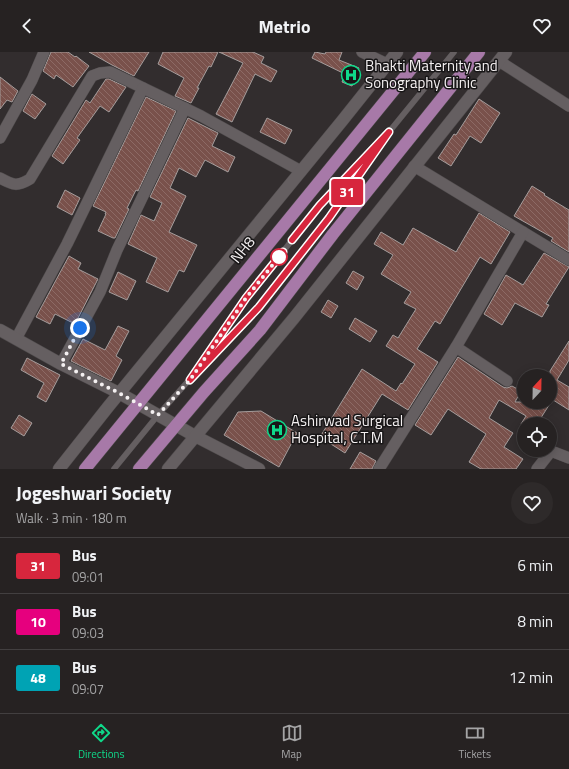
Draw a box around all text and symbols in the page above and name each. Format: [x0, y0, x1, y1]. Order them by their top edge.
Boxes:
text: Metrio [259, 13, 310, 40]
icon: back [16, 15, 38, 37]
icon: heart [531, 15, 553, 37]
place label: Bhakti Maternity and Sonography Clinic [365, 54, 498, 94]
hospital icon: Bhakti Maternity and Sonography Clinic [340, 64, 362, 86]
line badge: 31 [329, 179, 365, 205]
text: 31 [339, 181, 355, 202]
street label: NH8 [225, 231, 261, 268]
unlabelled marker [270, 248, 288, 266]
your location [70, 318, 90, 338]
north arrow [517, 369, 557, 409]
map controls [517, 369, 557, 457]
place label: Ashirwad Surgical Hospital, C.T.M [291, 409, 403, 449]
button: locate [517, 417, 557, 457]
hospital icon: Ashirwad Surgical Hospital, C.T.M [266, 419, 288, 441]
text: Jogeshwari Society [16, 478, 171, 507]
button: heart [511, 482, 553, 524]
text: Walk · 3 min · 180 m [16, 508, 127, 528]
text: Bus [72, 544, 97, 567]
text: 6 min [517, 554, 553, 577]
text: 31 [30, 555, 46, 576]
text: 09:01 [72, 567, 104, 587]
text: Bus [72, 600, 97, 623]
text: 8 min [517, 610, 553, 633]
text: 10 [30, 611, 46, 632]
text: 09:03 [72, 623, 104, 643]
text: Bus [72, 656, 97, 679]
text: 12 min [509, 666, 553, 689]
text: 48 [30, 667, 46, 688]
text: 09:07 [72, 679, 104, 699]
tab: Directions [78, 722, 125, 762]
tab: Map [281, 722, 303, 762]
tab: Tickets [458, 722, 491, 762]

